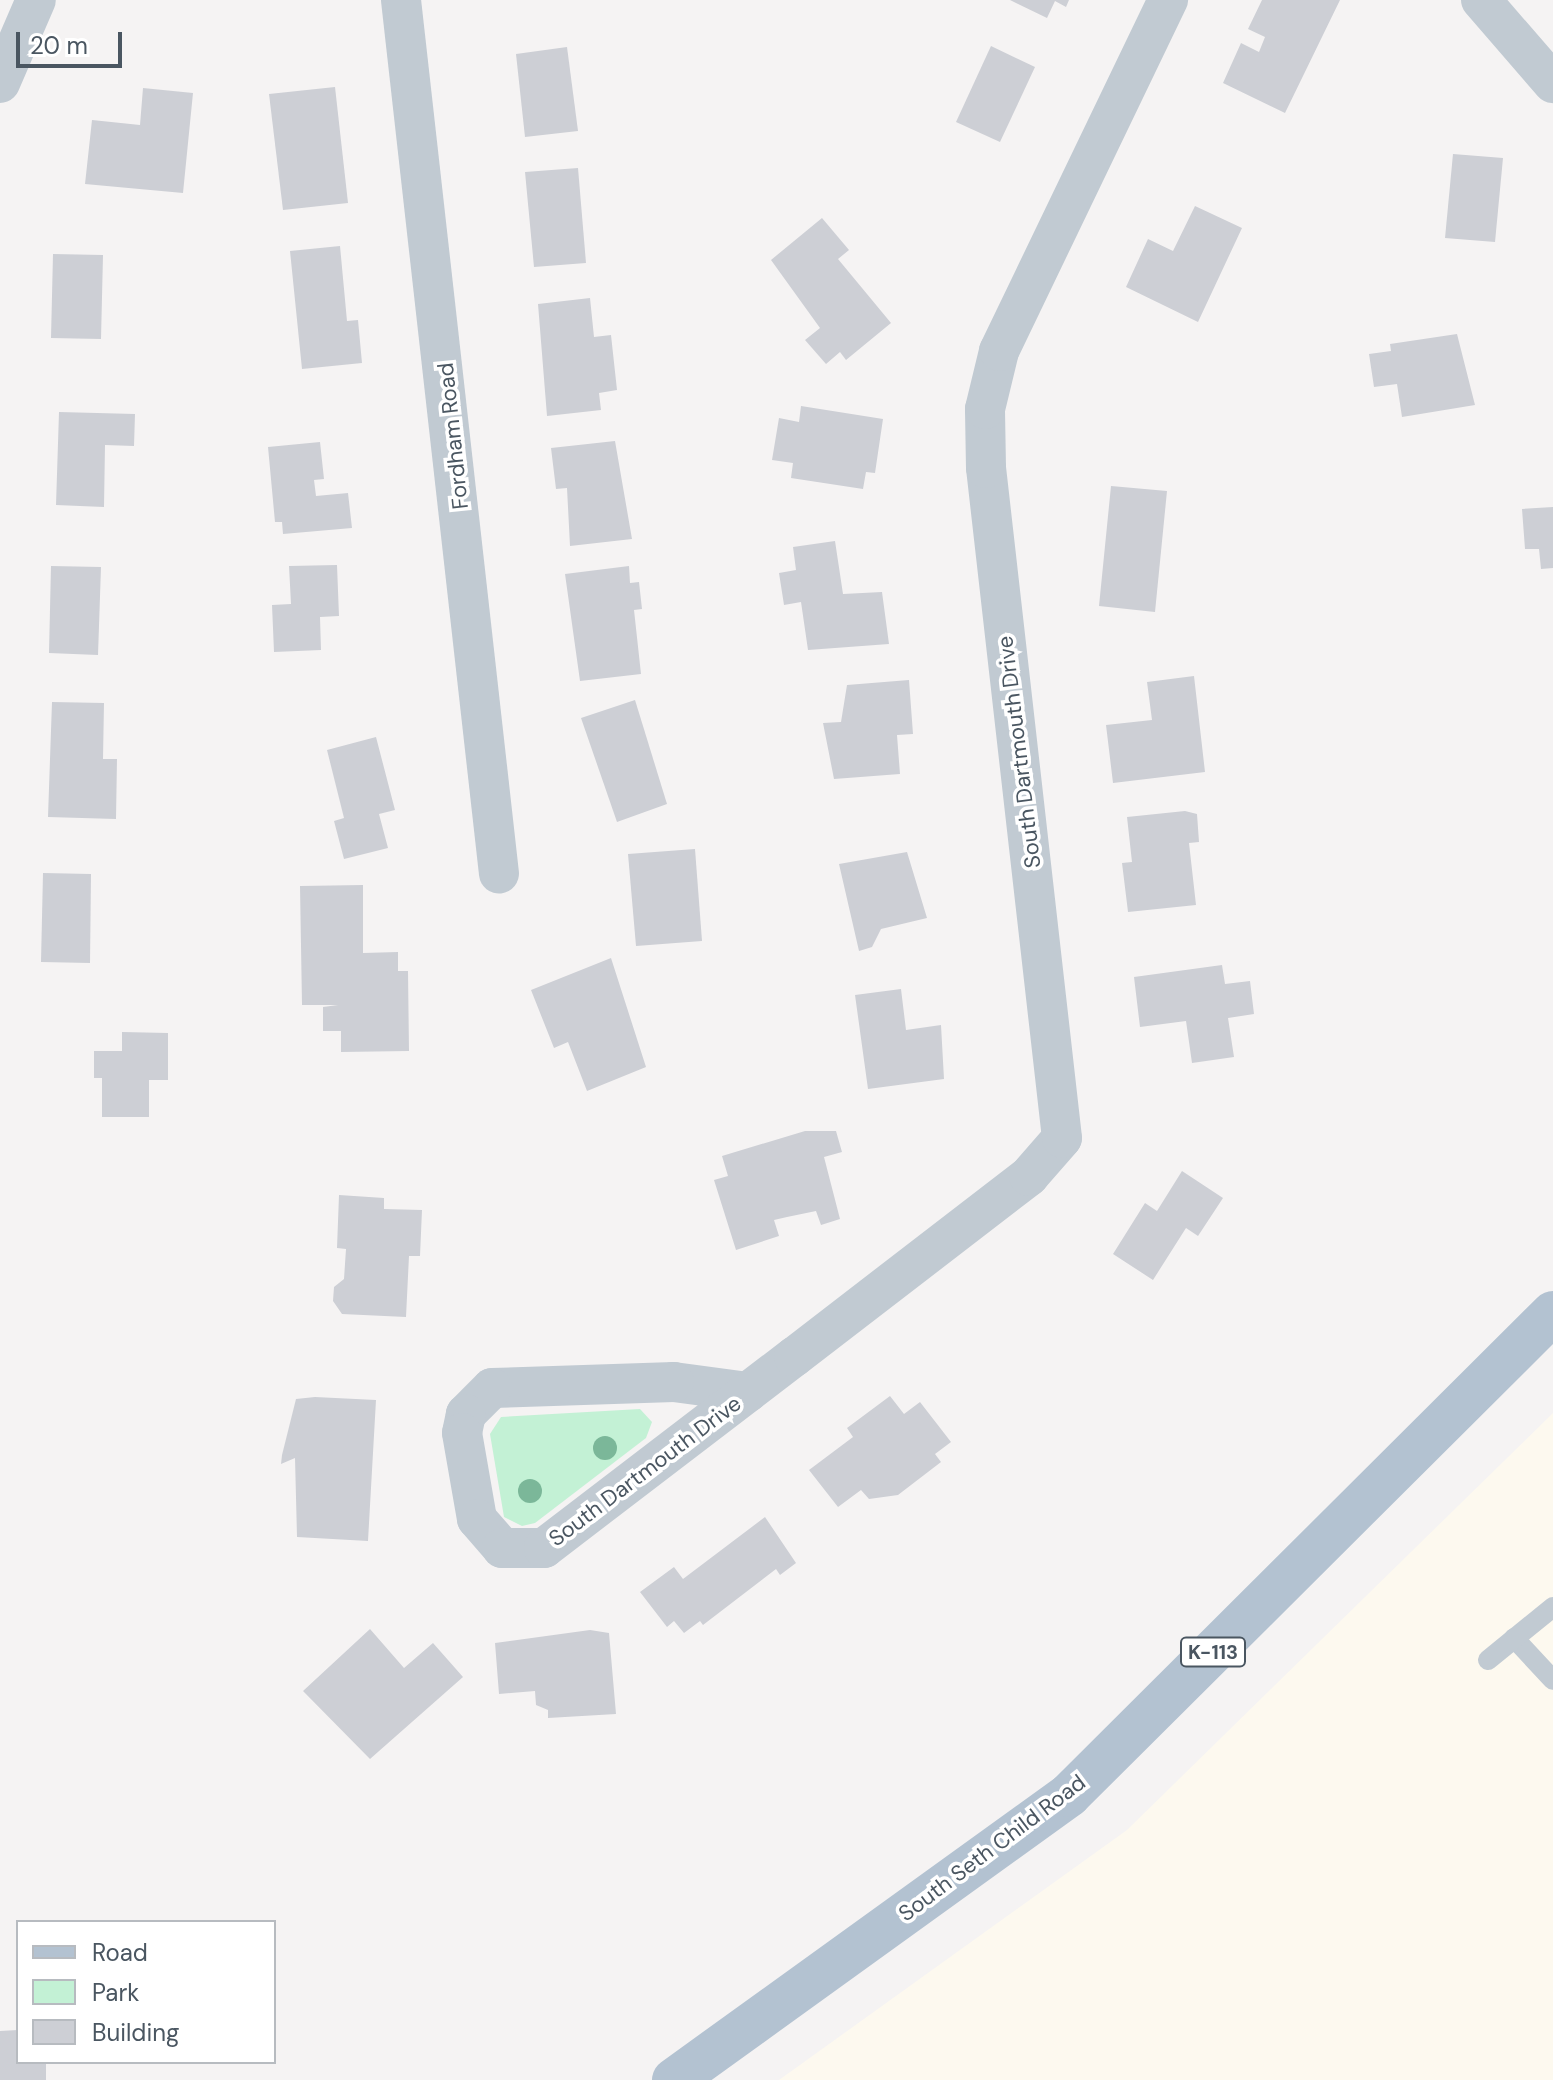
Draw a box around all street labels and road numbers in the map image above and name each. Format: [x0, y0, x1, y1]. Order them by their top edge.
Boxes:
street label: Fordham Road [432, 361, 474, 511]
street label: South Dartmouth Drive [992, 634, 1046, 870]
street label: South Dartmouth Drive [544, 1390, 746, 1552]
road number: K-113 [1179, 1636, 1247, 1668]
street label: South Seth Child Road [893, 1769, 1091, 1927]

